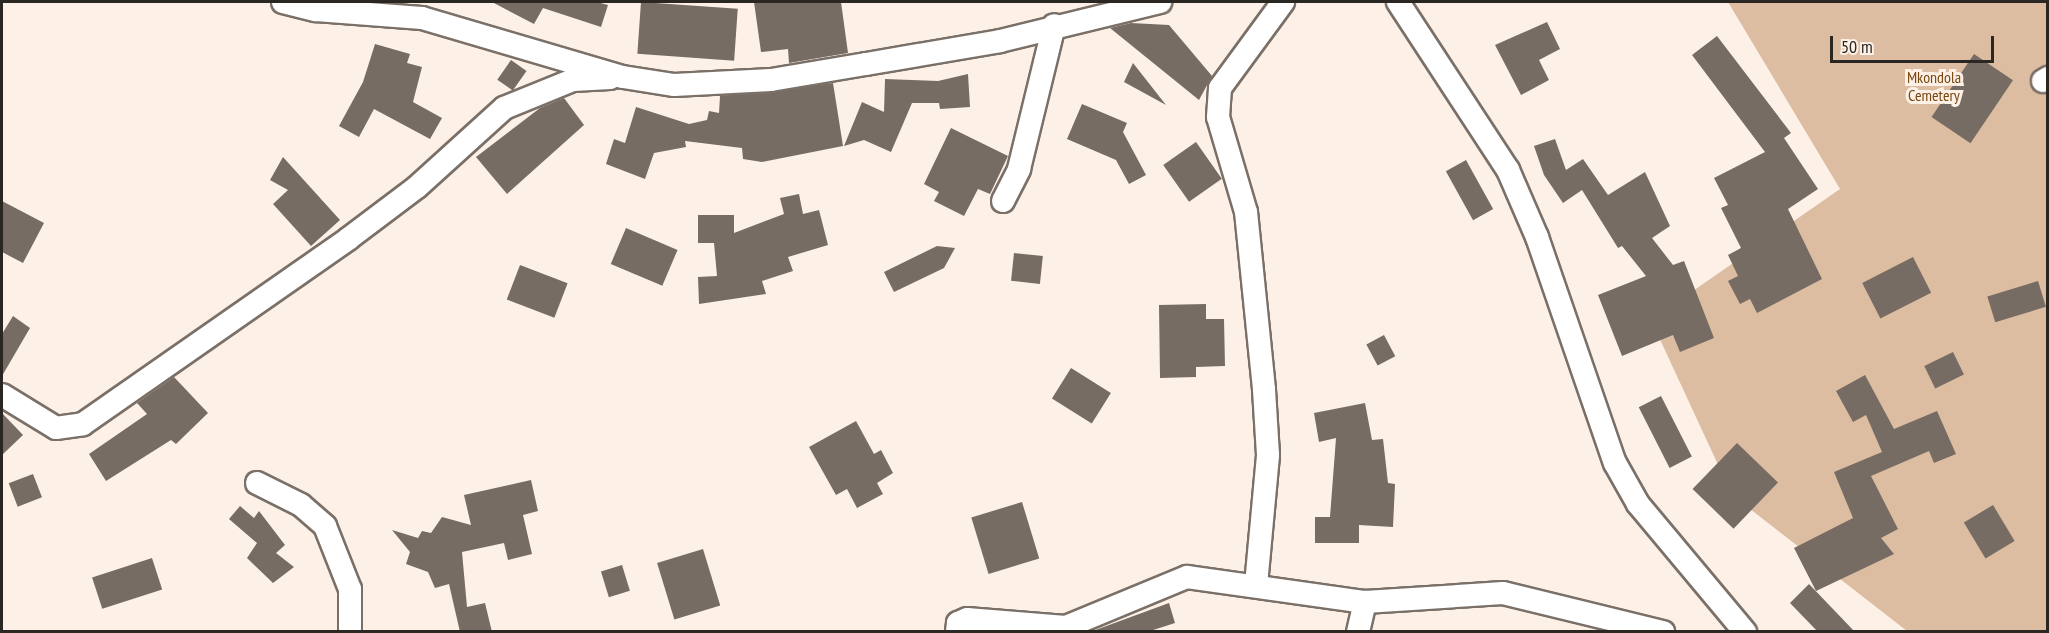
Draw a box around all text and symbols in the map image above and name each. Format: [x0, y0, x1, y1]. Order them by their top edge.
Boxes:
scale bar [1833, 24, 1996, 62]
text: 50 m [1841, 35, 1873, 58]
park label: Mkondola Cemetery [1907, 67, 1961, 105]

